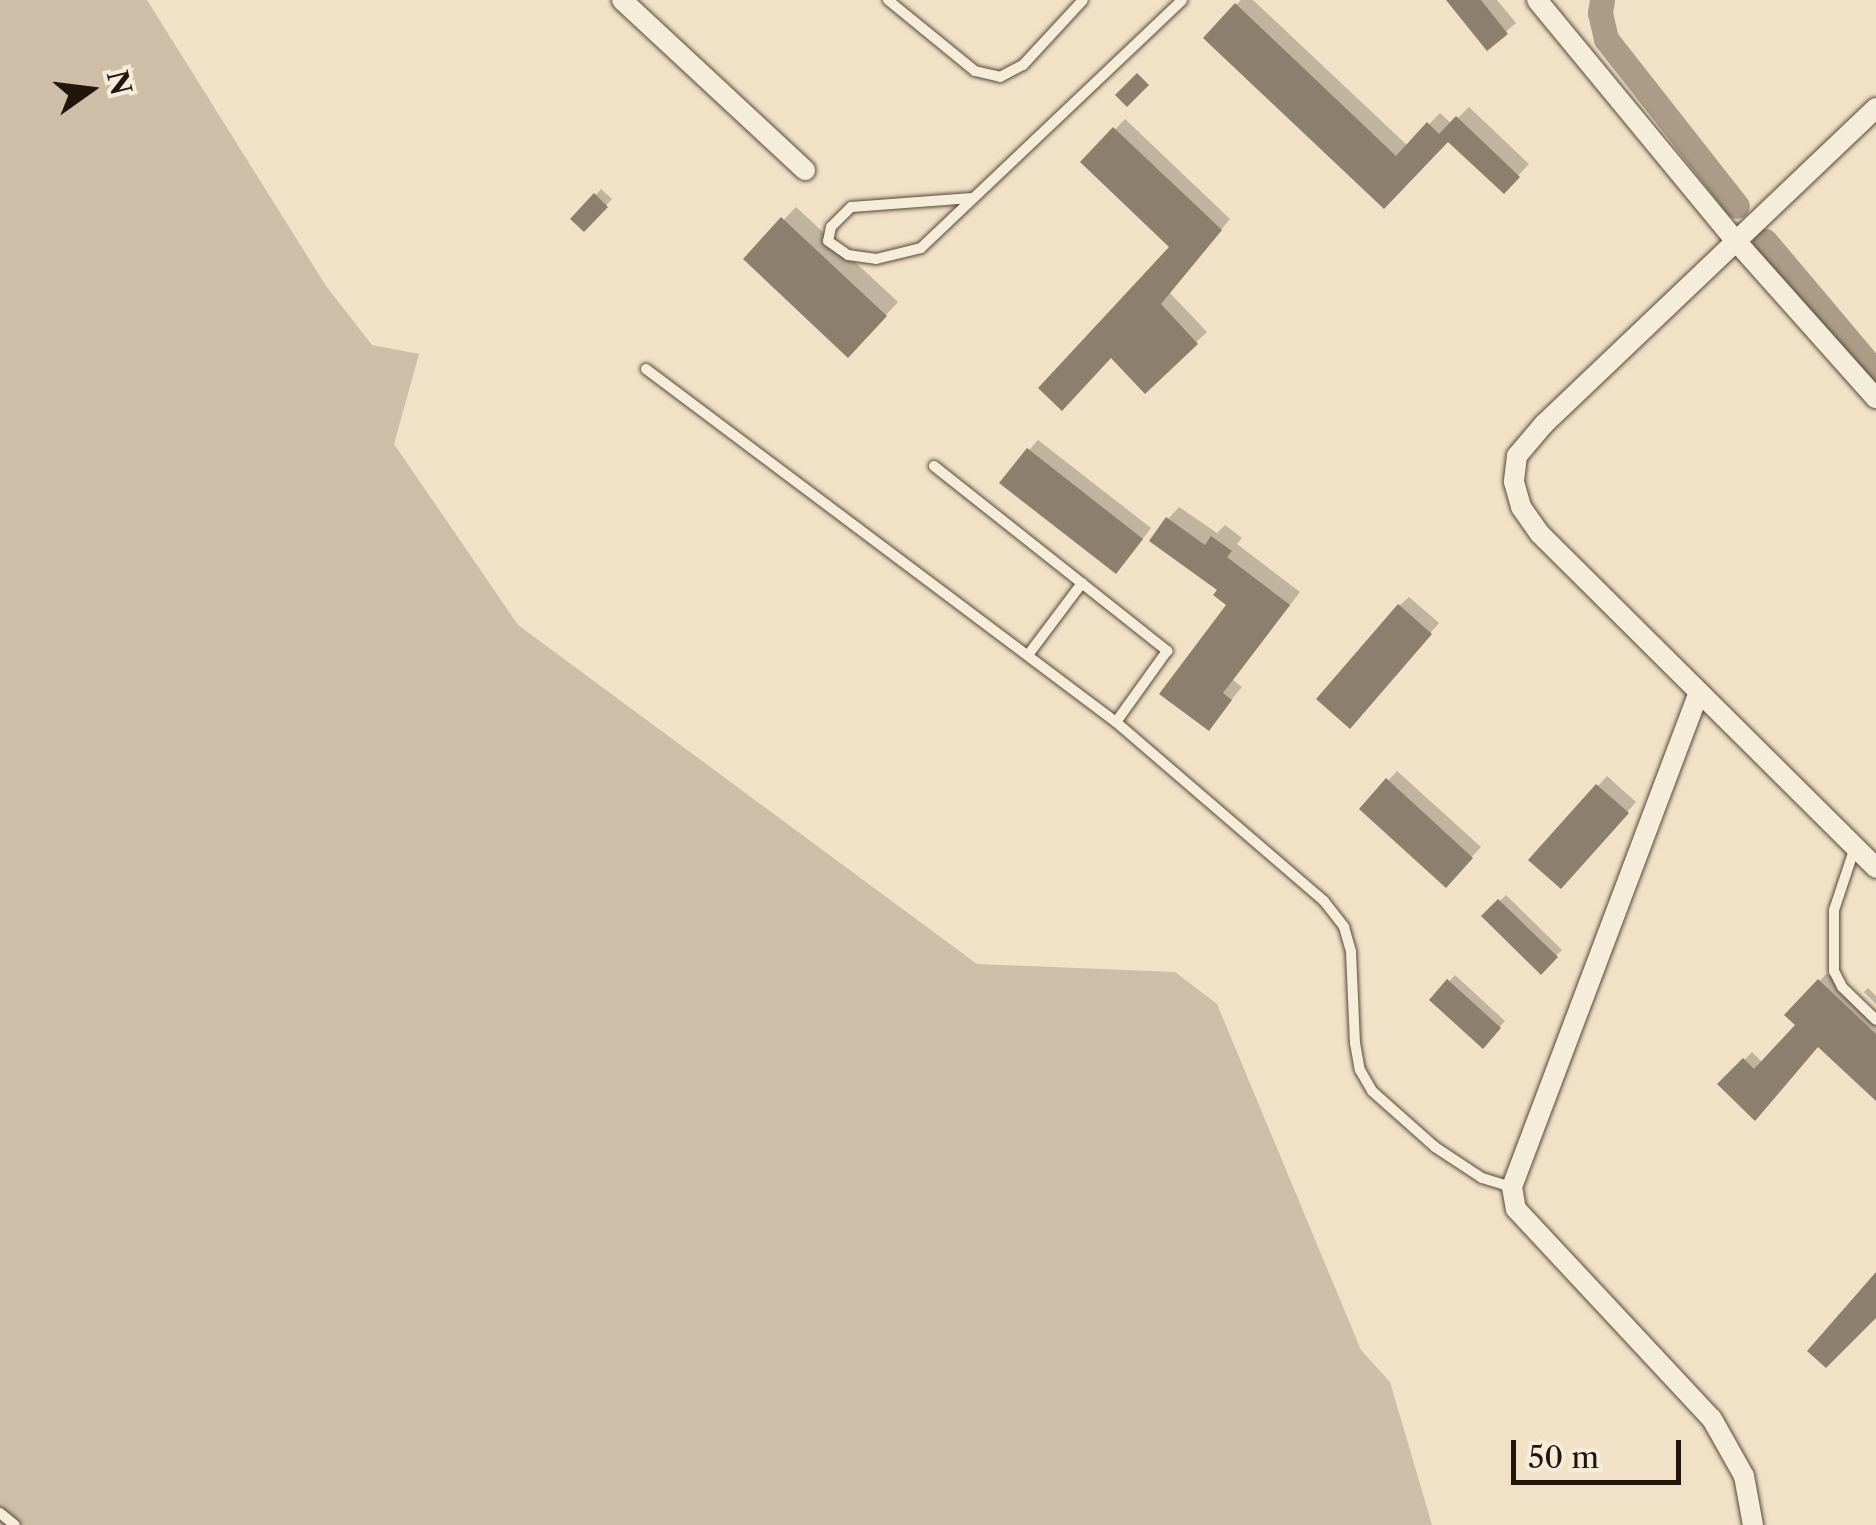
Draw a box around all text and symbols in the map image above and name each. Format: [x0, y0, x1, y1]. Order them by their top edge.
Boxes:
north arrow [40, 40, 140, 140]
text: N [100, 67, 139, 99]
scale bar [1516, 1420, 1686, 1482]
text: 50 m [1528, 1439, 1599, 1476]

